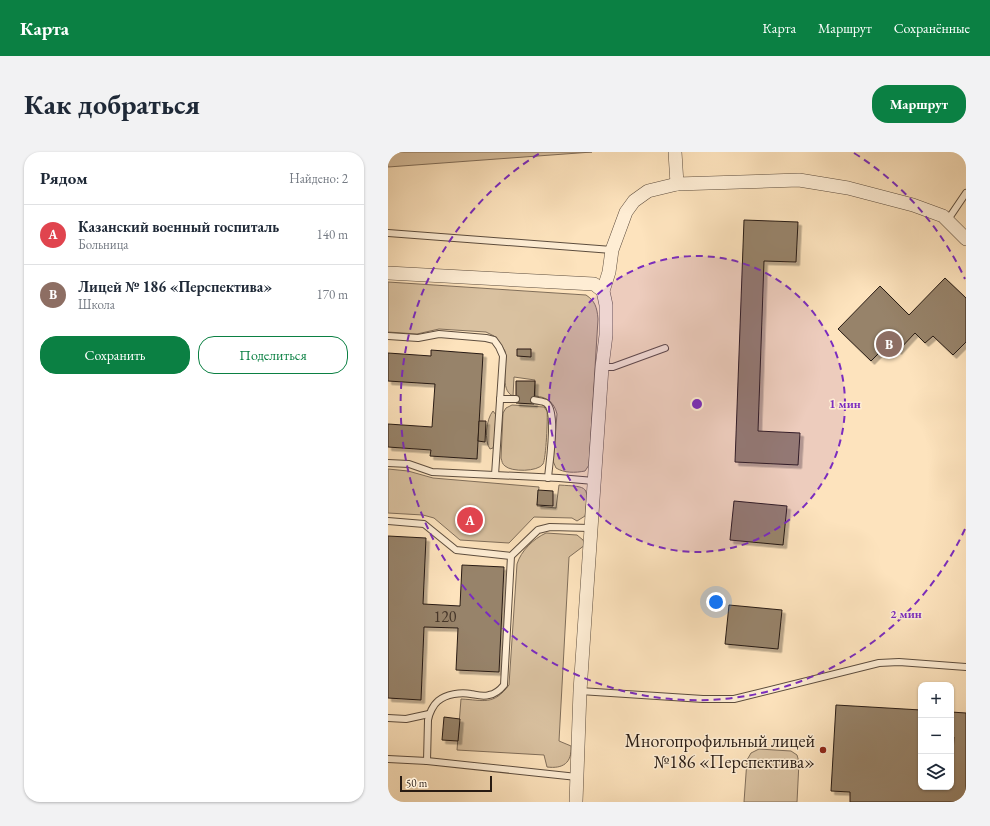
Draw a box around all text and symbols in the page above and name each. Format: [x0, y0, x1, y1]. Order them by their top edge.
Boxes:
text: Карта [20, 16, 69, 41]
text: Карта [763, 19, 796, 37]
text: Маршрут [818, 19, 872, 37]
text: Сохранённые [894, 19, 970, 37]
button: Маршрут [872, 85, 966, 123]
text: Как добраться [24, 86, 200, 122]
text: Рядом [40, 167, 88, 189]
text: Найдено: 2 [289, 170, 348, 187]
text: Казанский военный госпиталь [78, 217, 279, 236]
text: A [48, 226, 58, 243]
text: 140 m [317, 226, 348, 243]
text: Больница [78, 236, 129, 253]
text: Лицей № 186 «Перспектива» [78, 277, 272, 296]
text: B [49, 286, 57, 303]
text: 170 m [317, 286, 348, 303]
text: Школа [78, 296, 115, 313]
pin: B [876, 329, 902, 359]
button: Сохранить [40, 336, 190, 374]
button: Поделиться [198, 336, 348, 374]
text: 1 мин [829, 396, 861, 412]
centre of rings [690, 397, 704, 411]
pin: A [457, 505, 483, 535]
your location [706, 592, 726, 612]
house number: 120 [433, 606, 457, 627]
text: 2 мин [890, 606, 922, 622]
map controls [918, 682, 954, 790]
button: + [918, 682, 954, 718]
button: − [918, 718, 954, 754]
place label: Многопрофильный лицей №186 «Перспектива» [625, 729, 815, 773]
marker: Многопрофильный лицей №186 «Перспектива» [818, 745, 828, 755]
button: layers [918, 754, 954, 790]
scale bar [400, 774, 492, 793]
text: 50 m [406, 776, 427, 790]

